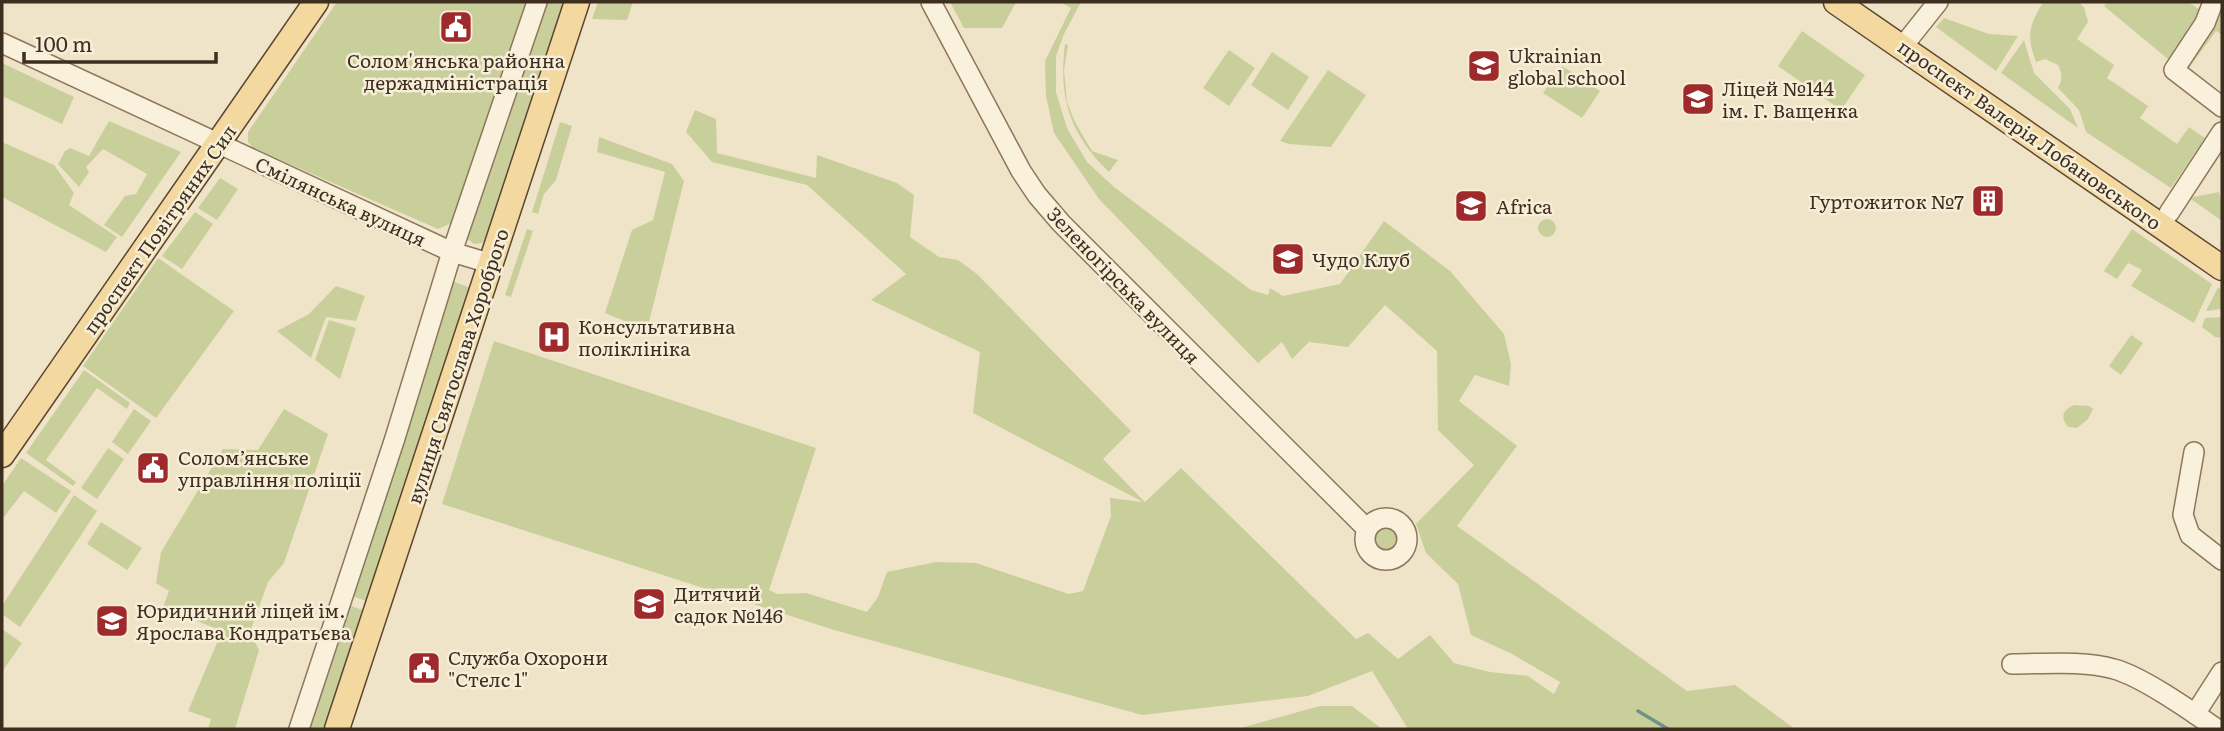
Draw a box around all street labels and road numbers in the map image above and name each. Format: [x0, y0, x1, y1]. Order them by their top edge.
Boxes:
street label: проспект Валерія Лобановського [1893, 32, 2167, 236]
street label: проспект Повітряних Сил [76, 118, 242, 340]
street label: Смілянська вулиця [251, 149, 431, 253]
street label: Зеленогірська вулиця [1041, 200, 1207, 370]
street label: вулиця Святослава Хороброго [399, 225, 515, 507]

